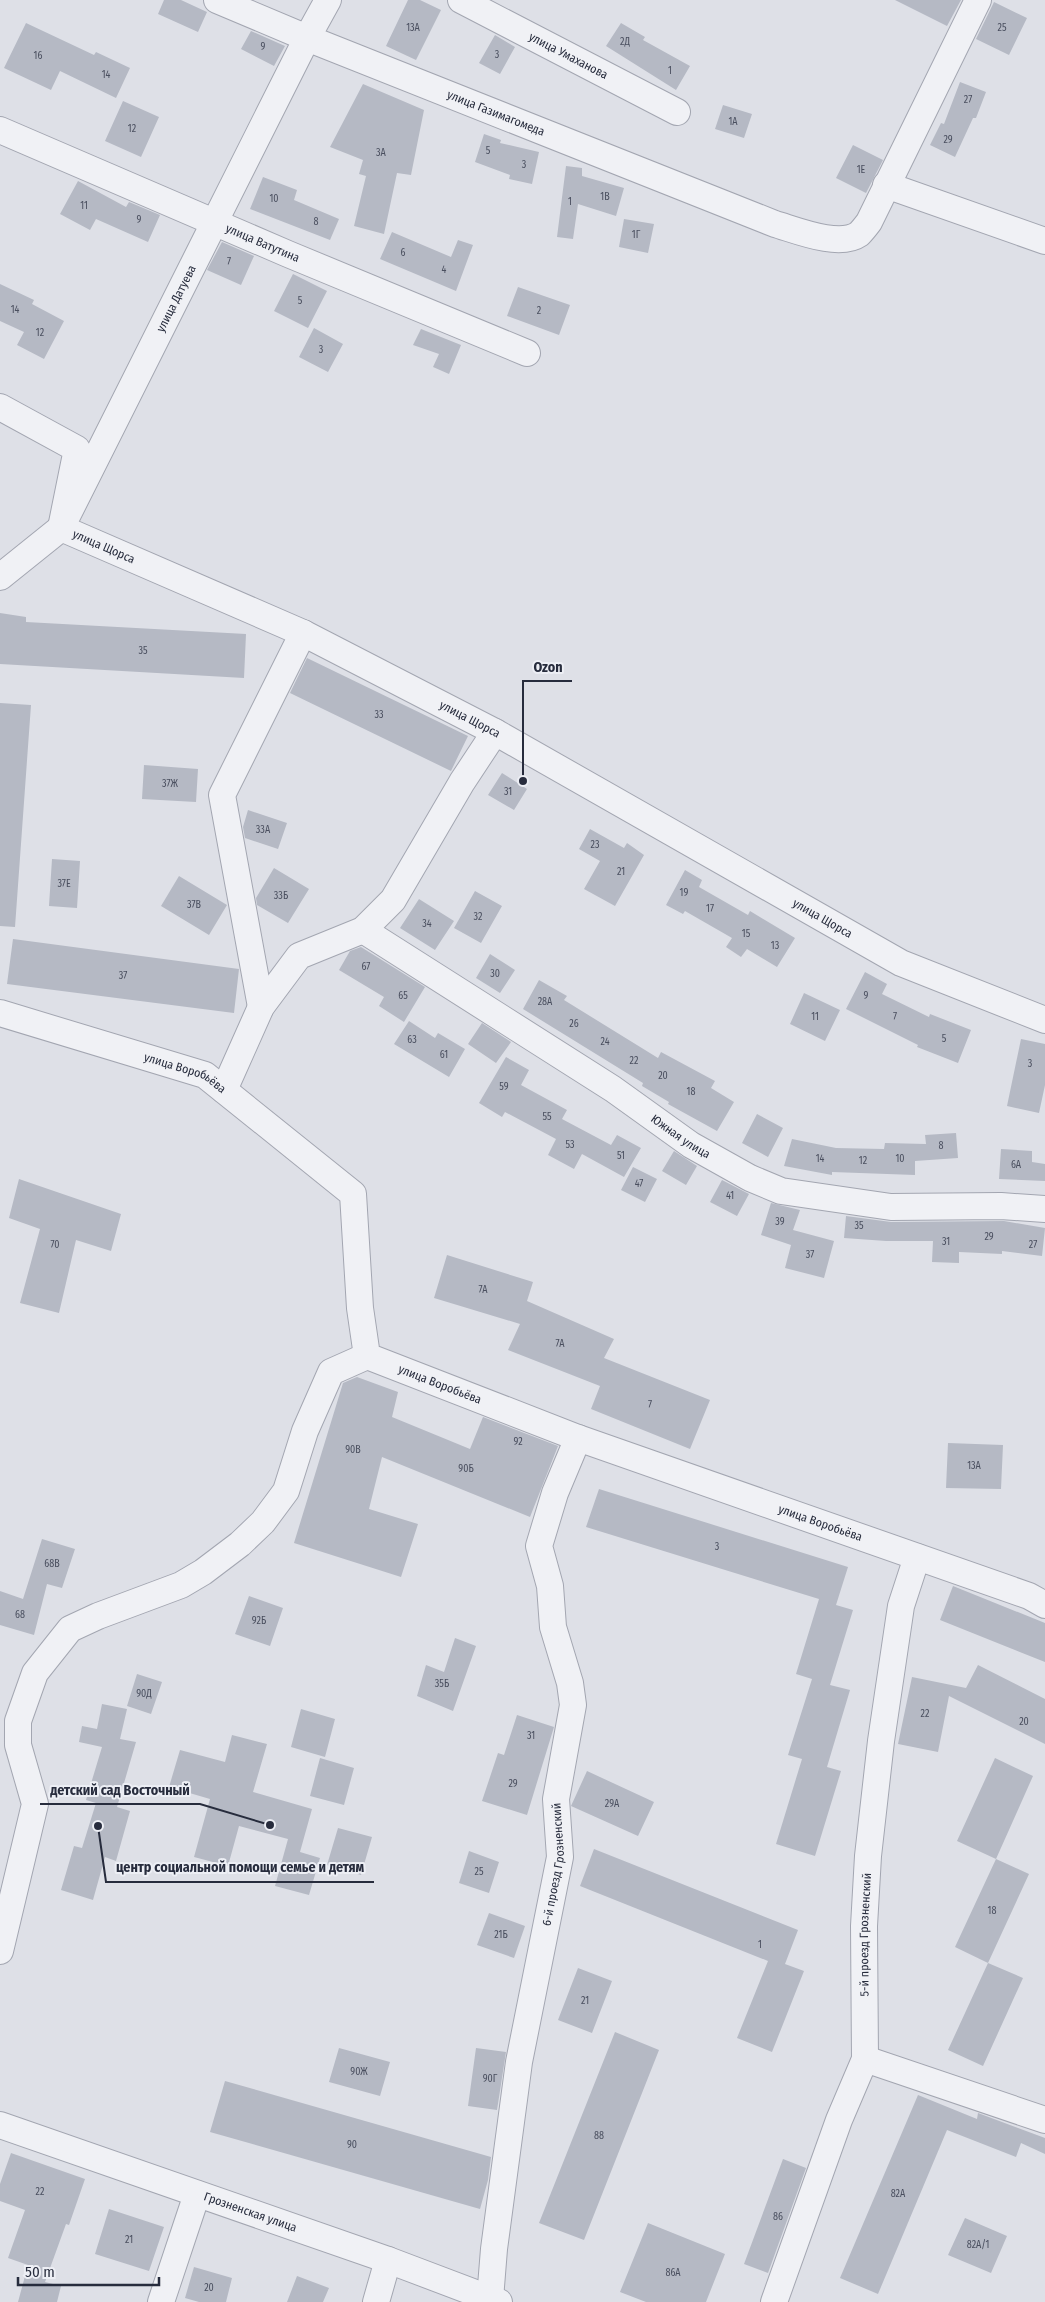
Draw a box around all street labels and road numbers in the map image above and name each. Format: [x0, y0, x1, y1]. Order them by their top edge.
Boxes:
street label: улица Умаханова [527, 29, 610, 82]
street label: улица Газимагомеда [445, 87, 547, 139]
street label: улица Ватутина [224, 221, 302, 265]
street label: улица Датуева [154, 263, 199, 334]
street label: улица Щорса [71, 527, 137, 566]
street label: улица Щорса [437, 698, 503, 741]
street label: улица Щорса [790, 896, 855, 941]
street label: улица Воробьёва [142, 1050, 229, 1096]
street label: Южная улица [648, 1112, 713, 1161]
street label: улица Воробьёва [396, 1362, 484, 1407]
street label: улица Воробьёва [777, 1502, 864, 1544]
street label: 6-й проезд Грозненский [539, 1802, 567, 1927]
street label: 5-й проезд Грозненский [857, 1872, 874, 1997]
street label: Грозненская улица [202, 2189, 299, 2235]

